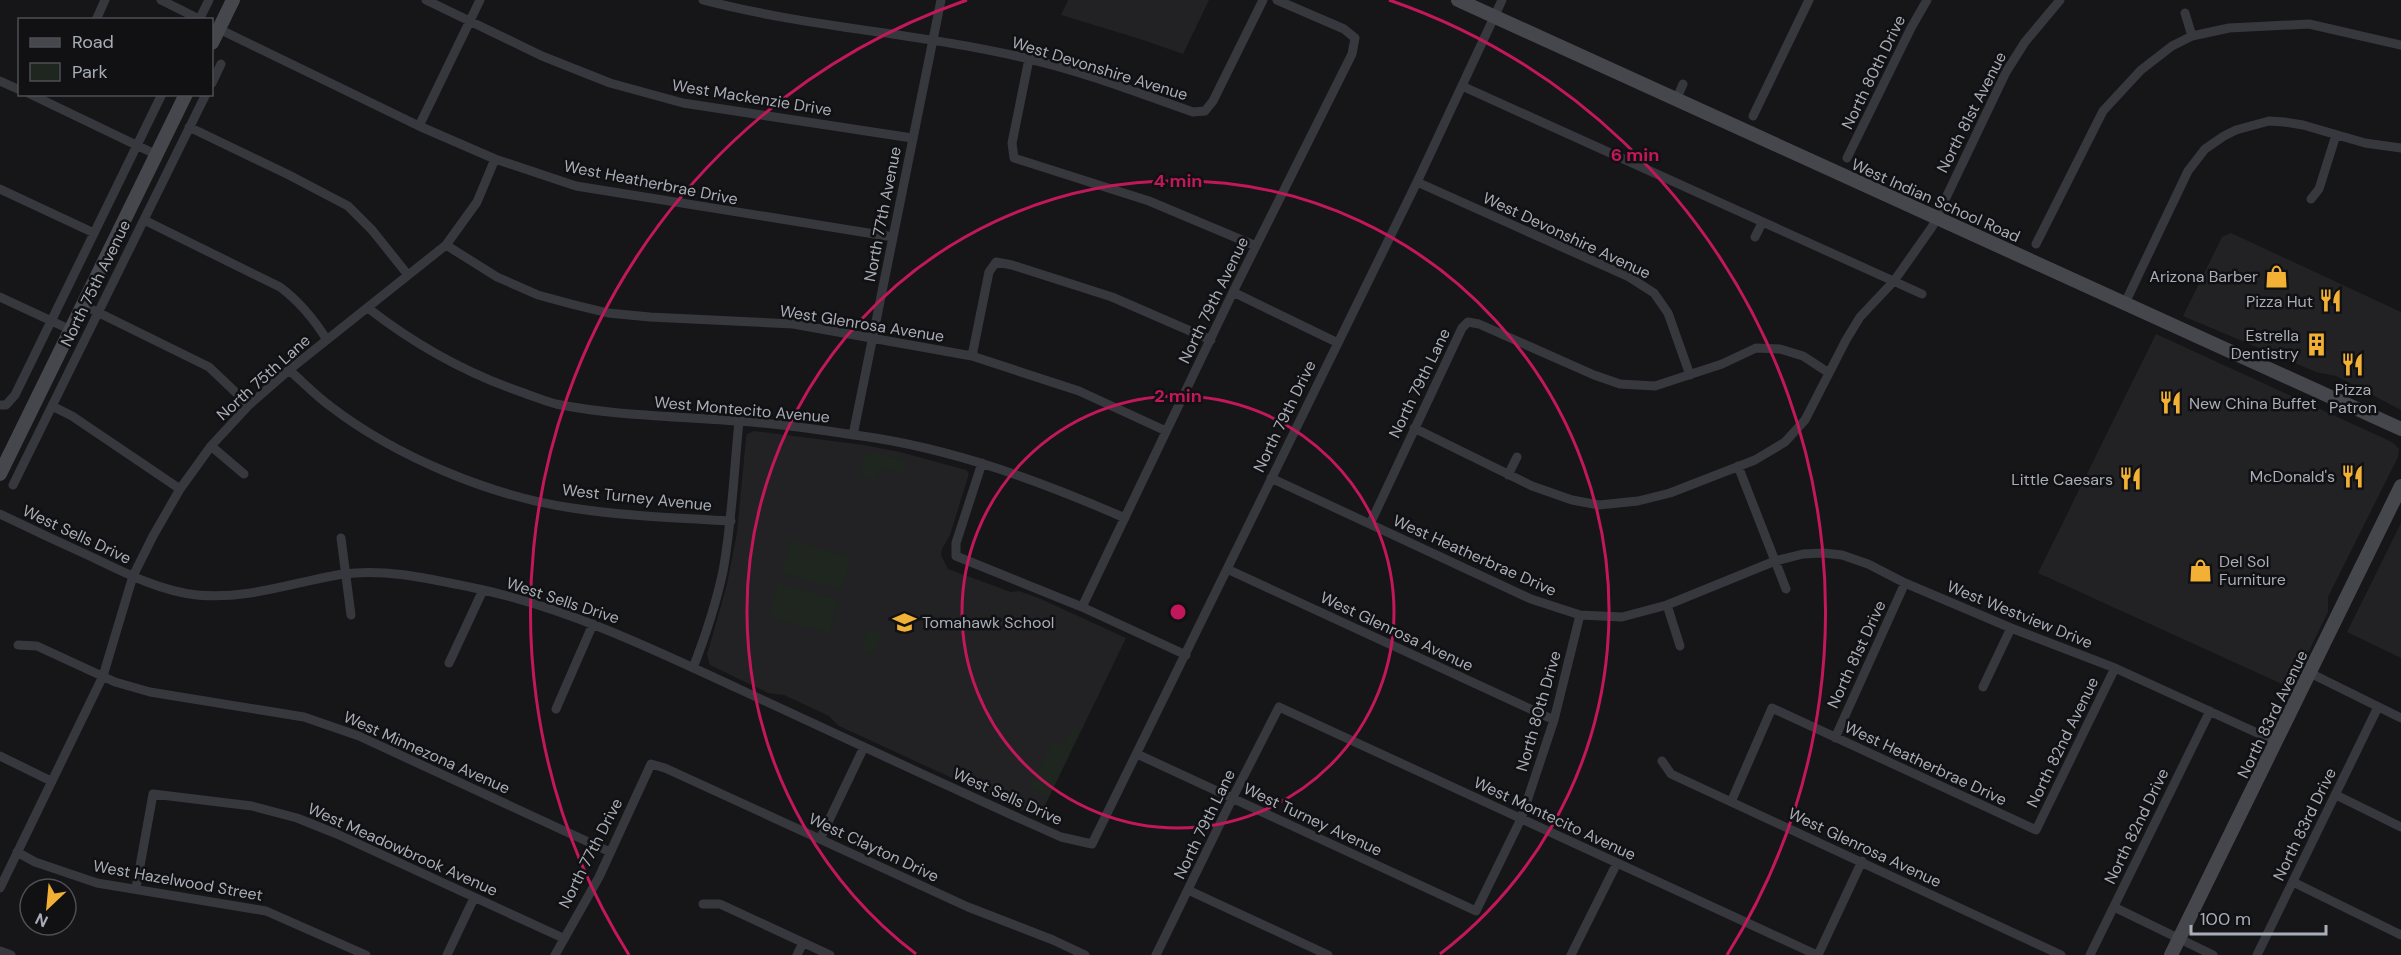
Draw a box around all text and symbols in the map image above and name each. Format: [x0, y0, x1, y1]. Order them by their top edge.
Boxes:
street label: North 80th Drive [1837, 12, 1910, 133]
legend [18, 18, 213, 96]
text: Road [72, 30, 114, 54]
street label: West Devonshire Avenue [1009, 32, 1190, 105]
street label: North 81st Avenue [1932, 48, 2011, 176]
text: Park [72, 60, 108, 84]
street label: West Mackenzie Drive [671, 74, 833, 120]
text: 6 min [1611, 143, 1659, 167]
street label: North 77th Avenue [859, 145, 906, 284]
street label: West Indian School Road [1848, 154, 2023, 247]
street label: West Heatherbrae Drive [562, 155, 740, 210]
text: 4 min [1154, 169, 1202, 193]
street label: West Devonshire Avenue [1479, 187, 1654, 284]
street label: North 75th Avenue [56, 217, 135, 350]
street label: North 79th Avenue [1174, 233, 1253, 367]
shop icon: Arizona Barber [2263, 263, 2289, 289]
place label: Arizona Barber [2149, 266, 2258, 287]
restaurant icon: Pizza Hut [2318, 288, 2344, 314]
place label: Pizza Hut [2246, 291, 2313, 312]
street label: West Glenrosa Avenue [778, 300, 946, 347]
street label: North 79th Lane [1384, 325, 1455, 442]
place label: Estrella Dentistry [2231, 325, 2299, 364]
street label: North 75th Lane [212, 330, 315, 425]
building icon: Estrella Dentistry [2304, 331, 2330, 357]
restaurant icon: Pizza Patron [2340, 351, 2366, 377]
street label: North 79th Drive [1248, 357, 1321, 476]
place label: Pizza Patron [2329, 379, 2377, 418]
text: 2 min [1154, 384, 1202, 408]
restaurant icon: New China Buffet [2158, 390, 2184, 416]
street label: West Montecito Avenue [653, 391, 831, 428]
place label: New China Buffet [2189, 393, 2316, 414]
restaurant icon: McDonald's [2340, 463, 2366, 489]
restaurant icon: Little Caesars [2118, 466, 2144, 492]
place label: McDonald's [2250, 466, 2335, 487]
place label: Little Caesars [2011, 469, 2113, 490]
street label: West Turney Avenue [561, 479, 713, 516]
street label: West Sells Drive [19, 500, 135, 569]
street label: West Heatherbrae Drive [1390, 510, 1560, 601]
place label: Del Sol Furniture [2219, 551, 2286, 590]
shop icon: Del Sol Furniture [2188, 557, 2214, 583]
street label: West Sells Drive [504, 572, 622, 629]
street label: West Westview Drive [1944, 576, 2096, 653]
street label: West Glenrosa Avenue [1317, 587, 1477, 676]
street label: North 81st Drive [1822, 597, 1891, 712]
centre of rings [1168, 602, 1188, 622]
school or university icon: Tomahawk School [891, 609, 917, 635]
place label: Tomahawk School [922, 612, 1054, 633]
street label: North 83rd Avenue [2232, 647, 2312, 782]
street label: North 80th Drive [1511, 648, 1566, 774]
street label: North 82nd Avenue [2022, 673, 2103, 811]
street label: West Minnezona Avenue [340, 706, 513, 799]
street label: West Heatherbrae Drive [1841, 717, 2010, 810]
street label: West Sells Drive [950, 763, 1066, 830]
street label: North 83rd Drive [2268, 764, 2341, 884]
street label: North 82nd Drive [2099, 765, 2174, 888]
street label: North 79th Lane [1169, 766, 1240, 883]
street label: West Montecito Avenue [1470, 772, 1639, 865]
street label: West Turney Avenue [1240, 778, 1386, 861]
street label: North 77th Drive [554, 795, 627, 912]
street label: West Meadowbrook Avenue [304, 798, 501, 901]
street label: West Glenrosa Avenue [1785, 803, 1945, 892]
street label: West Clayton Drive [805, 808, 942, 887]
street label: West Hazelwood Street [91, 855, 264, 906]
north arrow [18, 877, 78, 937]
scale bar [2191, 898, 2326, 936]
text: 100 m [2200, 907, 2251, 931]
text: N [32, 908, 51, 932]

